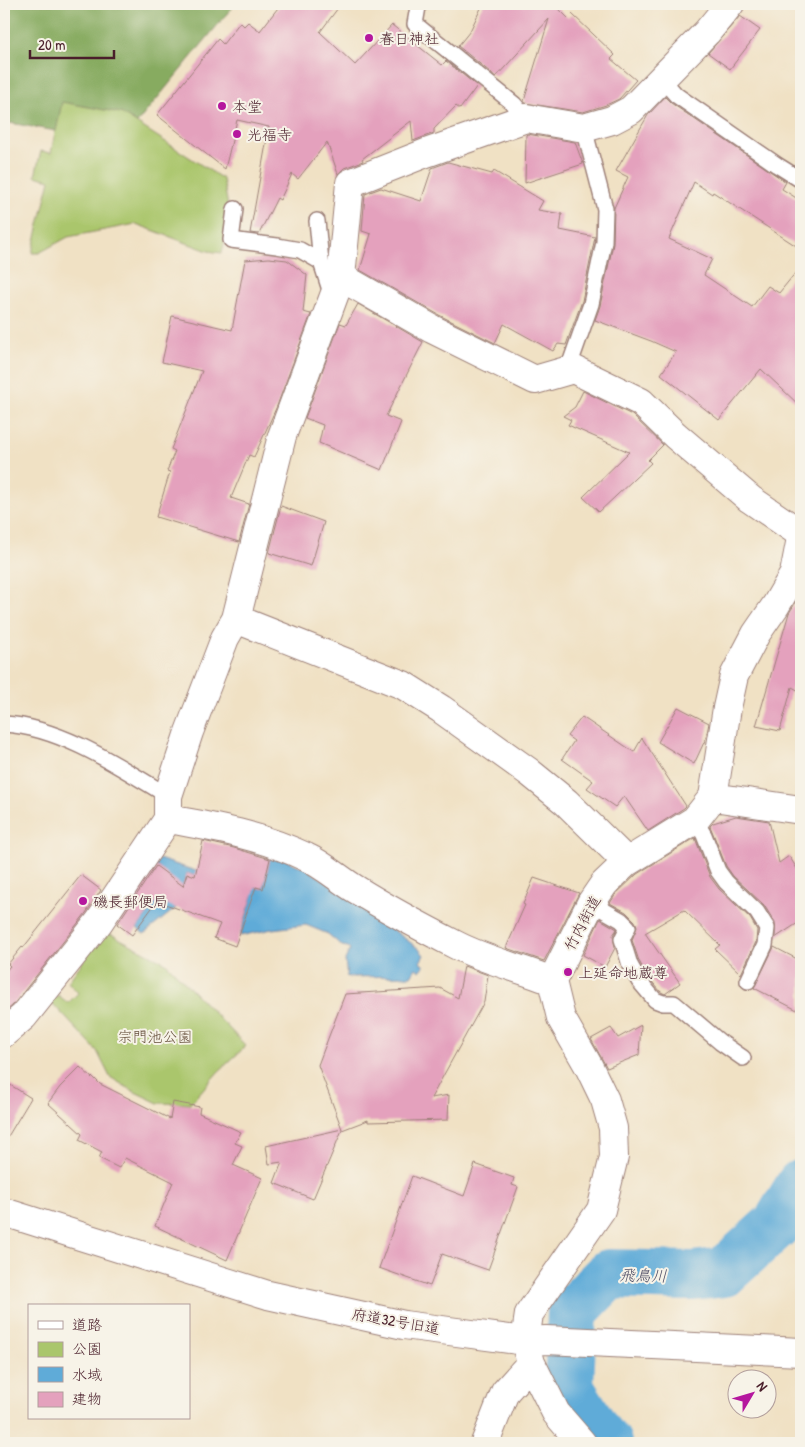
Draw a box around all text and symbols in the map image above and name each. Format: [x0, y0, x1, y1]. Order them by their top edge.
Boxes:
scale bar [30, 28, 114, 60]
place label: 春日神社 [379, 28, 439, 49]
marker: 春日神社 [363, 32, 375, 44]
text: 20 m [38, 34, 65, 55]
place label: 本堂 [232, 96, 262, 117]
marker: 本堂 [216, 100, 228, 112]
place label: 光福寺 [247, 124, 292, 145]
marker: 光福寺 [231, 128, 243, 140]
place label: 磯長郵便局 [93, 891, 168, 912]
street label: 竹内街道 [559, 892, 605, 954]
marker: 磯長郵便局 [77, 895, 89, 907]
place label: 上延命地蔵尊 [578, 962, 668, 983]
marker: 上延命地蔵尊 [562, 966, 574, 978]
park label: 宗門池公園 [117, 1026, 193, 1047]
water label: 飛鳥川 [619, 1264, 667, 1286]
street label: 府道32号旧道 [350, 1303, 442, 1339]
legend [28, 1304, 190, 1420]
text: 道路 [72, 1314, 102, 1335]
text: 公園 [72, 1338, 102, 1359]
text: 水域 [72, 1364, 102, 1385]
north arrow [728, 1370, 778, 1420]
text: N [753, 1377, 773, 1395]
text: 建物 [72, 1388, 102, 1409]

